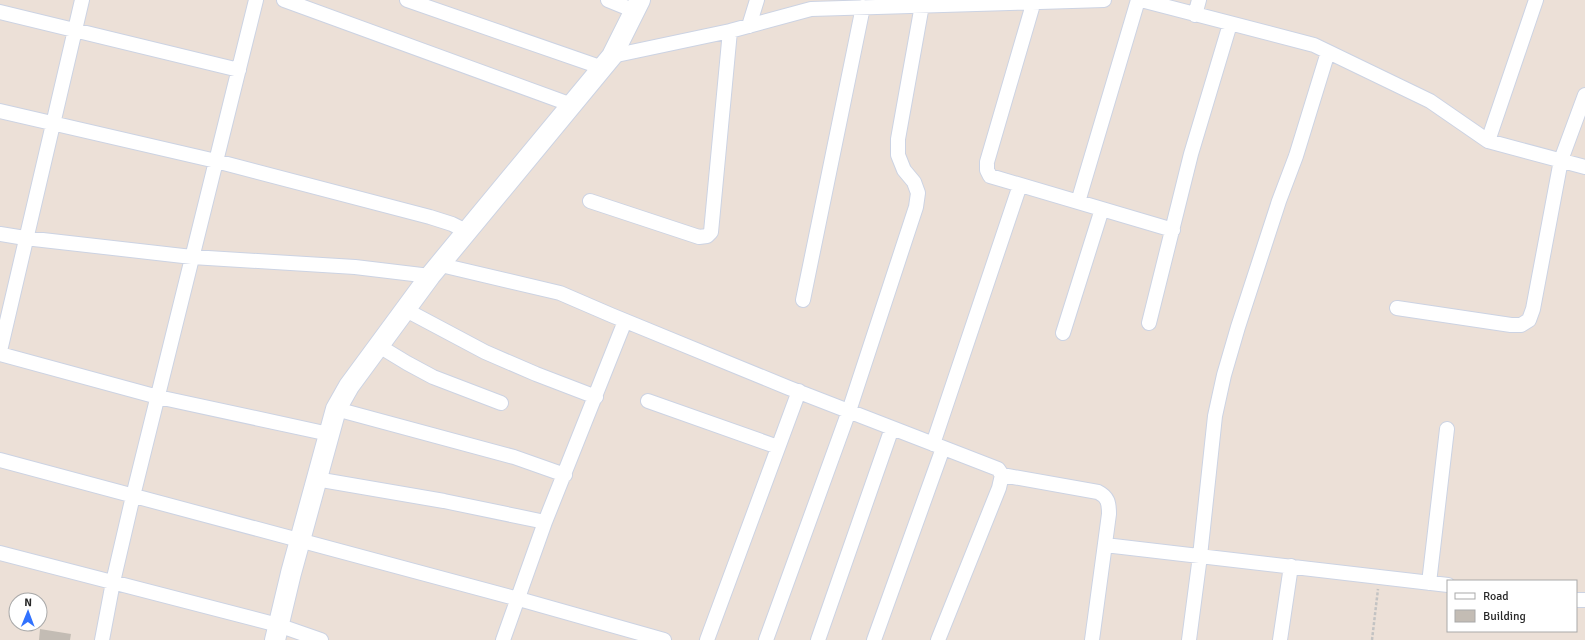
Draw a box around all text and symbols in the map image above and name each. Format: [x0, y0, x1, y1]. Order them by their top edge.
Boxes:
legend [1447, 580, 1577, 632]
text: Road [1483, 589, 1509, 604]
north arrow [8, 592, 48, 632]
text: N [24, 596, 32, 609]
text: Building [1483, 609, 1526, 624]

